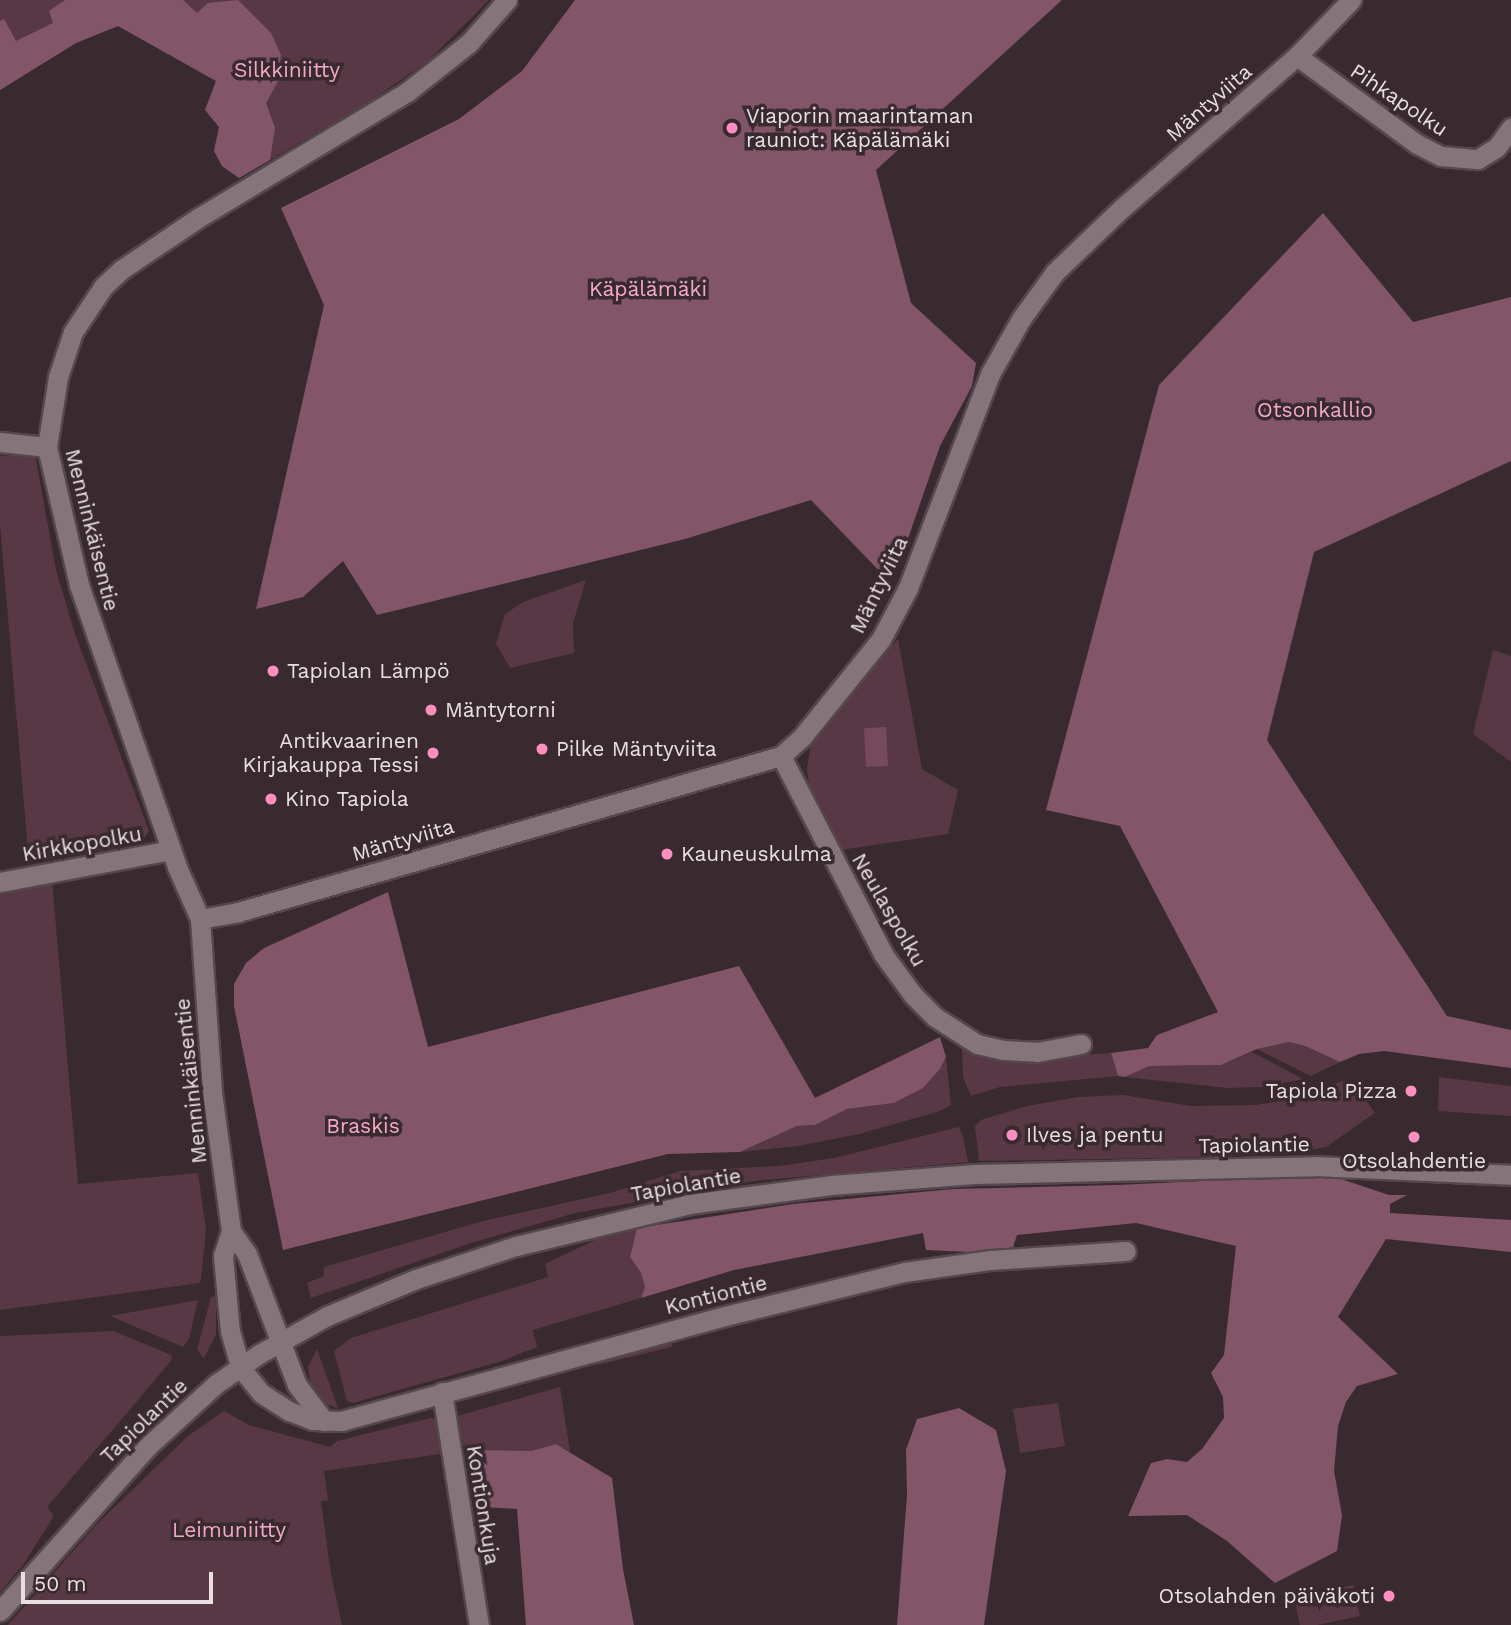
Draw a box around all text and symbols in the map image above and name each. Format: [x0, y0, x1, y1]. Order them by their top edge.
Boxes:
park label: Silkkiniitty [234, 57, 340, 83]
street label: Pihkapolku [1346, 58, 1452, 142]
street label: Mäntyviita [1161, 59, 1257, 147]
place label: Viaporin maarintaman rauniot: Käpälämäki [746, 103, 974, 153]
marker: Viaporin maarintaman rauniot: Käpälämäki [724, 120, 740, 136]
park label: Käpälämäki [589, 276, 707, 302]
park label: Otsonkallio [1257, 397, 1373, 423]
street label: Menninkäisentie [60, 446, 124, 614]
street label: Mäntyviita [845, 532, 913, 638]
place label: Tapiolan Lämpö [287, 658, 449, 684]
marker: Tapiolan Lämpö [265, 663, 281, 679]
place label: Mäntytorni [445, 697, 556, 723]
marker: Mäntytorni [423, 702, 439, 718]
place label: Antikvaarinen Kirjakauppa Tessi [241, 728, 419, 778]
place label: Pilke Mäntyviita [556, 736, 717, 762]
marker: Pilke Mäntyviita [534, 741, 550, 757]
marker: Antikvaarinen Kirjakauppa Tessi [425, 745, 441, 761]
place label: Kino Tapiola [285, 786, 409, 812]
marker: Kino Tapiola [263, 791, 279, 807]
street label: Mäntyviita [349, 813, 457, 867]
street label: Kirkkopolku [20, 821, 144, 867]
place label: Kauneuskulma [681, 841, 832, 867]
marker: Kauneuskulma [659, 846, 675, 862]
street label: Neulaspolku [846, 849, 932, 971]
street label: Menninkäisentie [170, 997, 212, 1165]
place label: Tapiola Pizza [1265, 1078, 1397, 1104]
marker: Tapiola Pizza [1403, 1083, 1419, 1099]
park label: Braskis [326, 1113, 400, 1139]
place label: Ilves ja pentu [1026, 1122, 1164, 1148]
marker: Ilves ja pentu [1004, 1127, 1020, 1143]
marker: Otsolahdentie [1406, 1129, 1422, 1145]
street label: Tapiolantie [1198, 1131, 1310, 1159]
place label: Otsolahdentie [1342, 1148, 1486, 1174]
street label: Tapiolantie [629, 1163, 743, 1207]
street label: Kontiontie [662, 1270, 770, 1320]
street label: Tapiolantie [95, 1373, 193, 1469]
street label: Kontionkuja [461, 1443, 505, 1567]
park label: Leimuniitty [172, 1517, 286, 1543]
scale bar [24, 1558, 217, 1602]
text: 50 m [34, 1571, 86, 1596]
place label: Otsolahden päiväkoti [1159, 1583, 1375, 1609]
marker: Otsolahden päiväkoti [1381, 1588, 1397, 1604]

